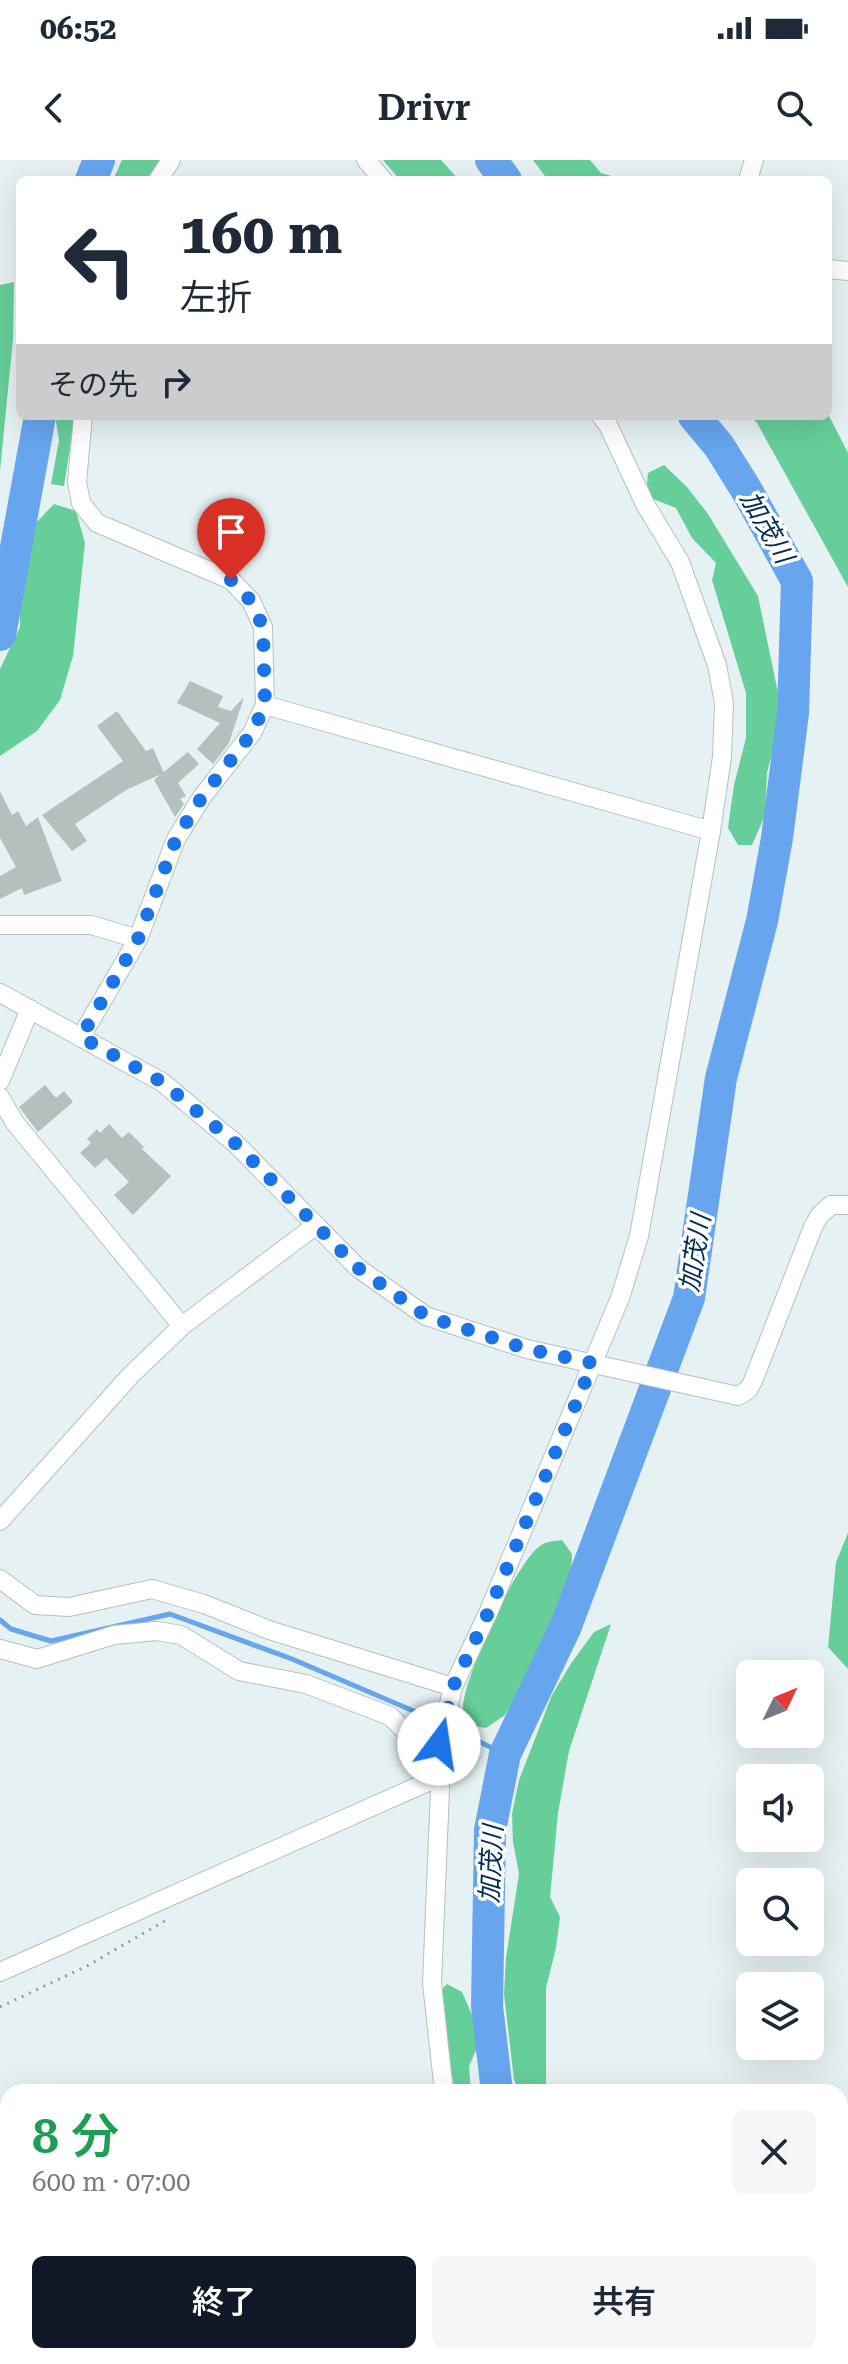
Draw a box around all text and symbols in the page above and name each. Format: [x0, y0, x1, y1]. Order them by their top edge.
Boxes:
text: 06:52 [40, 11, 117, 46]
icon: back [32, 86, 76, 130]
icon: search [772, 86, 816, 130]
text: Drivr [377, 87, 471, 129]
text: 160 m [180, 201, 342, 267]
icon: left [48, 208, 152, 312]
text: 左折 [180, 277, 252, 319]
icon: right [154, 360, 198, 404]
text: その先 [48, 367, 138, 402]
water label: 加茂川 [735, 486, 801, 571]
pin [197, 498, 265, 580]
icon: arrive [209, 510, 253, 554]
water label: 加茂川 [674, 1209, 716, 1294]
north arrow [736, 1660, 824, 1748]
map controls [736, 1660, 824, 2060]
position arrow [397, 1702, 481, 1786]
button: sound [736, 1764, 824, 1852]
water label: 加茂川 [474, 1821, 508, 1904]
button: search [736, 1868, 824, 1956]
button: layers [736, 1972, 824, 2060]
text: 8 分 [32, 2109, 119, 2165]
button: close [732, 2110, 816, 2194]
text: 600 m · 07:00 [32, 2167, 191, 2197]
button: 終了 [32, 2256, 416, 2348]
button: 共有 [432, 2256, 816, 2348]

